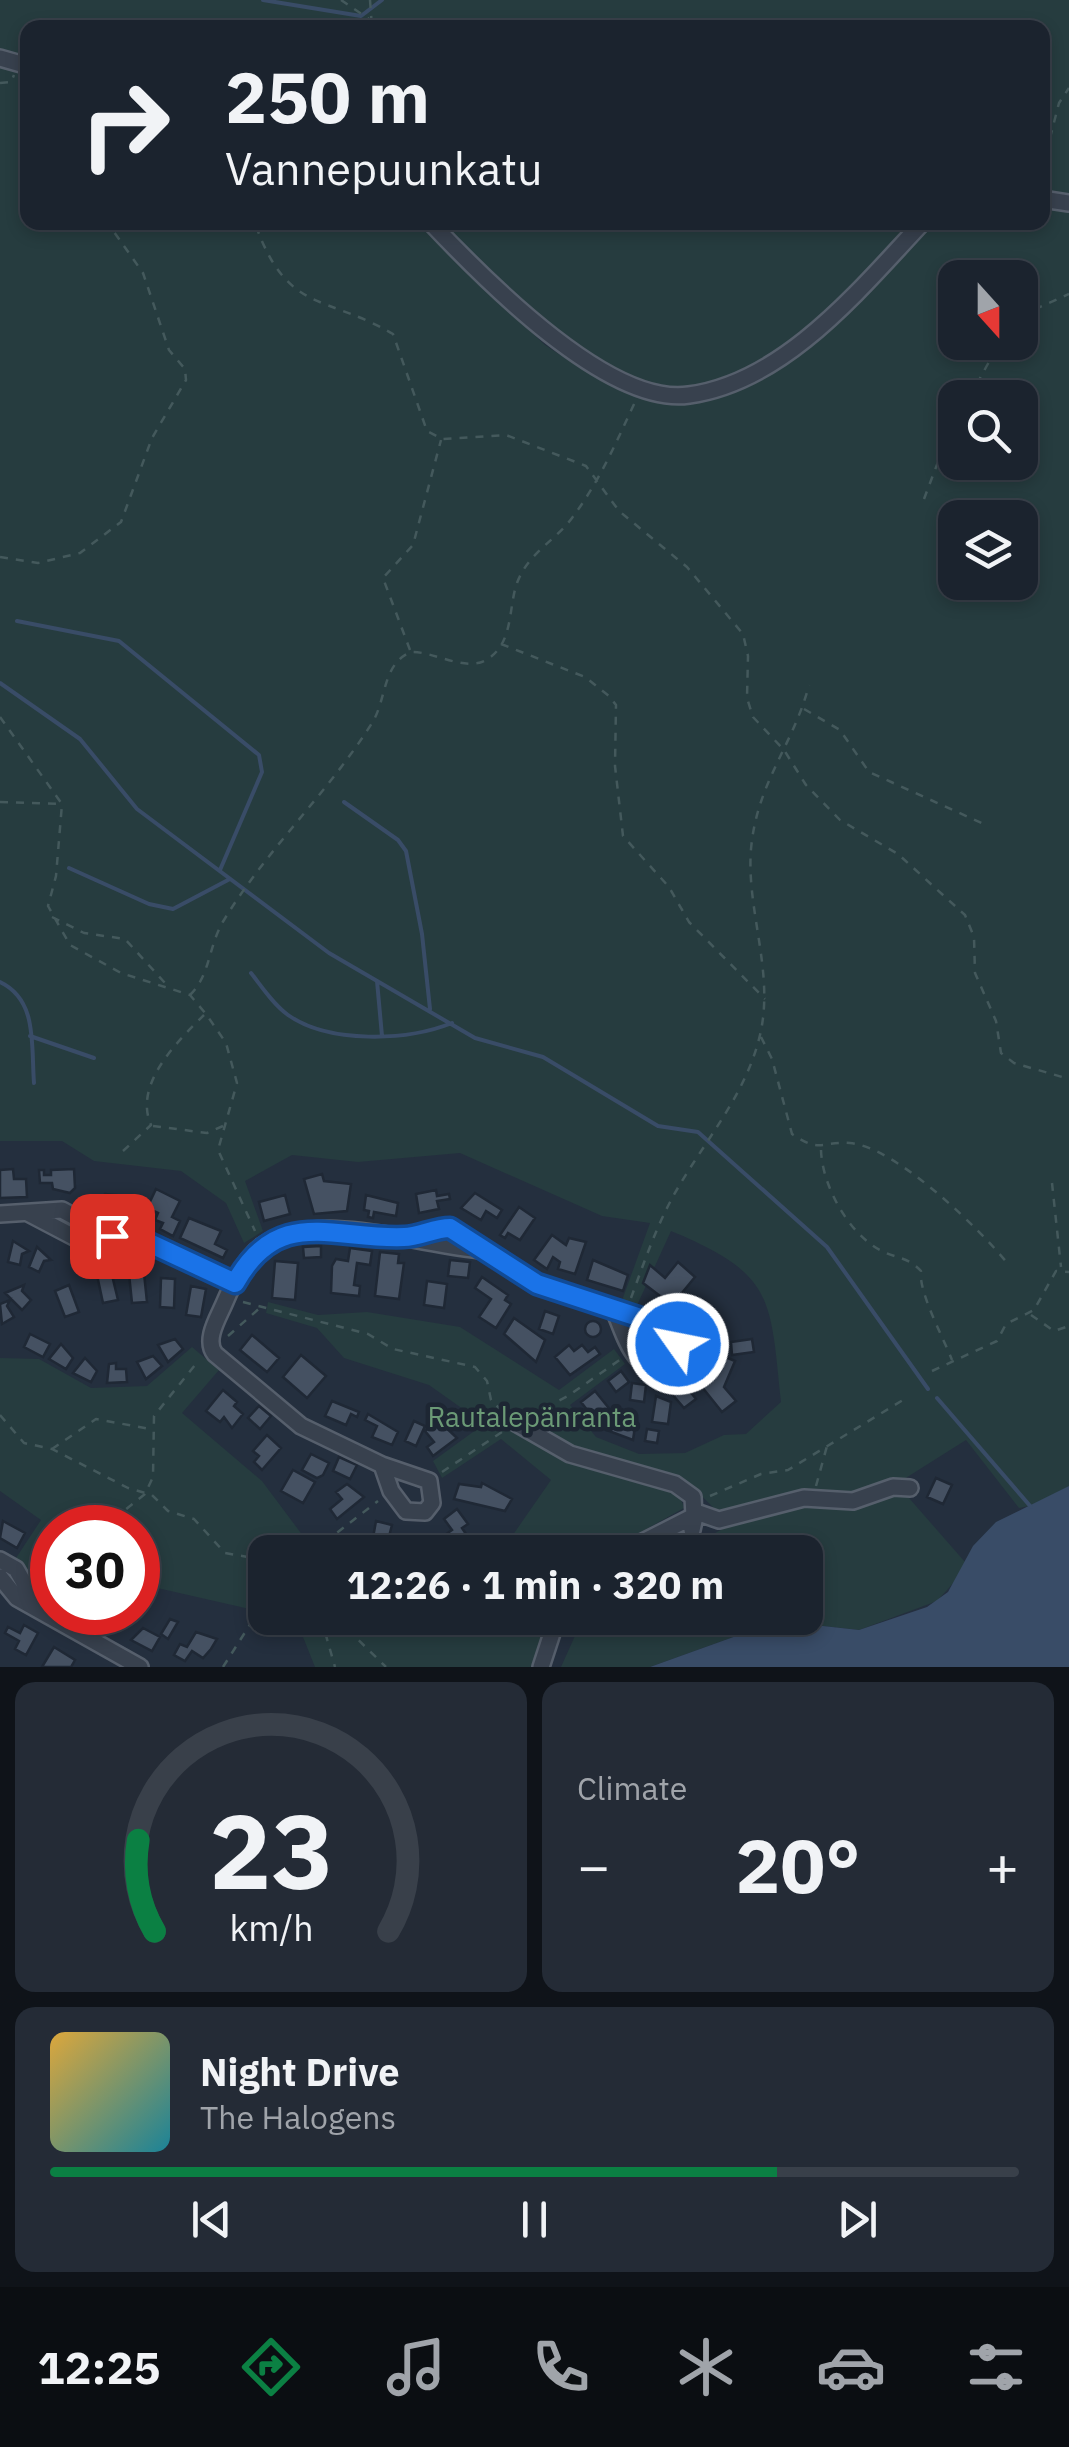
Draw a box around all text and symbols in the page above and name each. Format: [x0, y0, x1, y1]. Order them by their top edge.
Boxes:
text: 250 m [225, 51, 430, 142]
icon: right [60, 60, 190, 190]
text: Vannepuunkatu [225, 139, 543, 197]
north arrow [938, 260, 1038, 360]
map controls [938, 260, 1038, 600]
button: search [938, 380, 1038, 480]
button: layers [938, 500, 1038, 600]
pin [70, 1194, 155, 1279]
icon: arrive [85, 1209, 140, 1264]
position arrow [626, 1292, 730, 1396]
park label: Rautalepänranta [427, 1398, 637, 1435]
speed limit sign: 30 [30, 1505, 160, 1635]
text: 12:26 · 1 min · 320 m [347, 1560, 724, 1609]
text: Climate [577, 1767, 687, 1809]
text: 23 [209, 1782, 333, 1918]
text: 20° [735, 1816, 861, 1914]
text: − [577, 1830, 610, 1901]
text: + [986, 1830, 1019, 1901]
text: km/h [229, 1904, 313, 1951]
text: Night Drive [200, 2047, 400, 2096]
text: The Halogens [200, 2096, 396, 2138]
icon: previous [184, 2192, 239, 2247]
icon: pause [507, 2192, 562, 2247]
icon: next [830, 2192, 885, 2247]
icon: directions [236, 2332, 306, 2402]
icon: music [381, 2332, 451, 2402]
icon: phone [526, 2332, 596, 2402]
icon: climate [671, 2332, 741, 2402]
icon: car [816, 2332, 886, 2402]
icon: filters [961, 2332, 1031, 2402]
text: 12:25 [38, 2338, 160, 2396]

